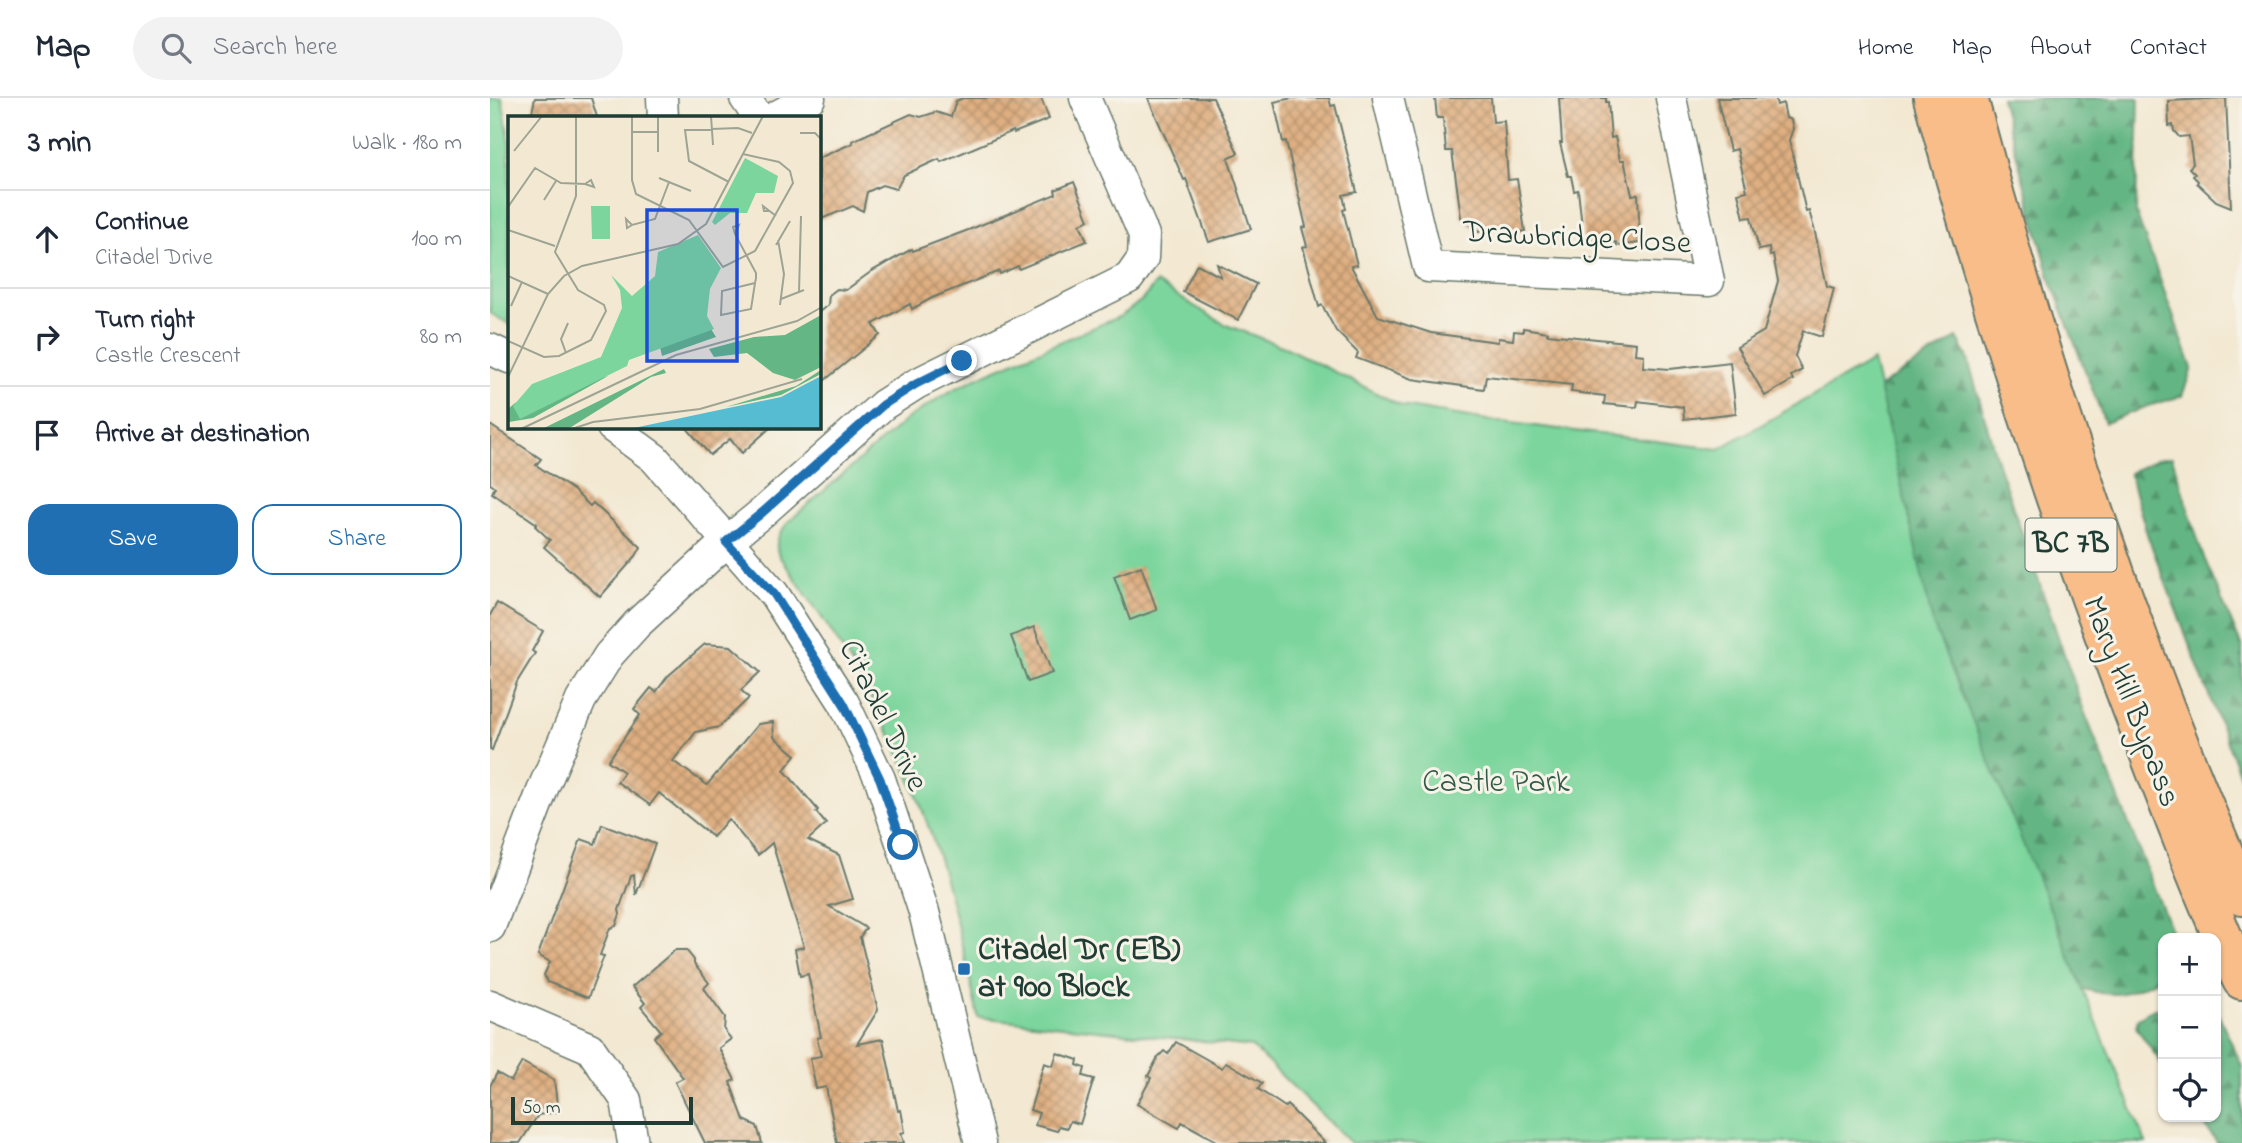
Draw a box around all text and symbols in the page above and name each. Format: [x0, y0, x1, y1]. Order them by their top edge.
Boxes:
search box [133, 17, 623, 80]
text: Map [35, 24, 91, 72]
icon: search [157, 29, 195, 67]
text: Search here [213, 29, 337, 67]
text: Home [1858, 31, 1914, 66]
text: Map [1952, 31, 1992, 66]
text: About [2030, 31, 2092, 66]
text: Contact [2130, 31, 2207, 66]
inset map [508, 116, 821, 429]
text: 3 min [28, 122, 91, 166]
text: Walk · 180 m [352, 127, 462, 160]
text: Continue [95, 204, 188, 242]
street label: Drawbridge Close [1461, 209, 1693, 268]
icon: ahead [28, 220, 66, 258]
text: 100 m [411, 223, 462, 256]
text: Citadel Drive [95, 242, 213, 275]
text: Turn right [95, 302, 195, 340]
icon: right [28, 318, 66, 356]
text: 80 m [420, 321, 462, 354]
text: Castle Crescent [95, 340, 241, 373]
route end [946, 345, 977, 376]
icon: arrive [28, 416, 66, 454]
text: Arrive at destination [95, 416, 310, 454]
button: Save [28, 504, 238, 575]
button: Share [252, 504, 462, 575]
road number: BC 7B [2026, 518, 2116, 572]
street label: Mary Hill Bypass [2068, 590, 2192, 814]
street label: Citadel Drive [825, 632, 939, 801]
park label: Castle Park [1422, 760, 1571, 807]
route start [887, 829, 918, 860]
place label: Citadel Dr (EB) at 900 Block [978, 928, 1181, 1012]
map controls [2158, 933, 2221, 1122]
button: + [2158, 933, 2221, 996]
marker: Citadel Dr (EB) at 900 Block [956, 961, 972, 977]
button: − [2158, 996, 2221, 1059]
button: locate [2158, 1059, 2221, 1122]
scale bar [511, 1094, 693, 1126]
text: 50 m [522, 1095, 561, 1122]

